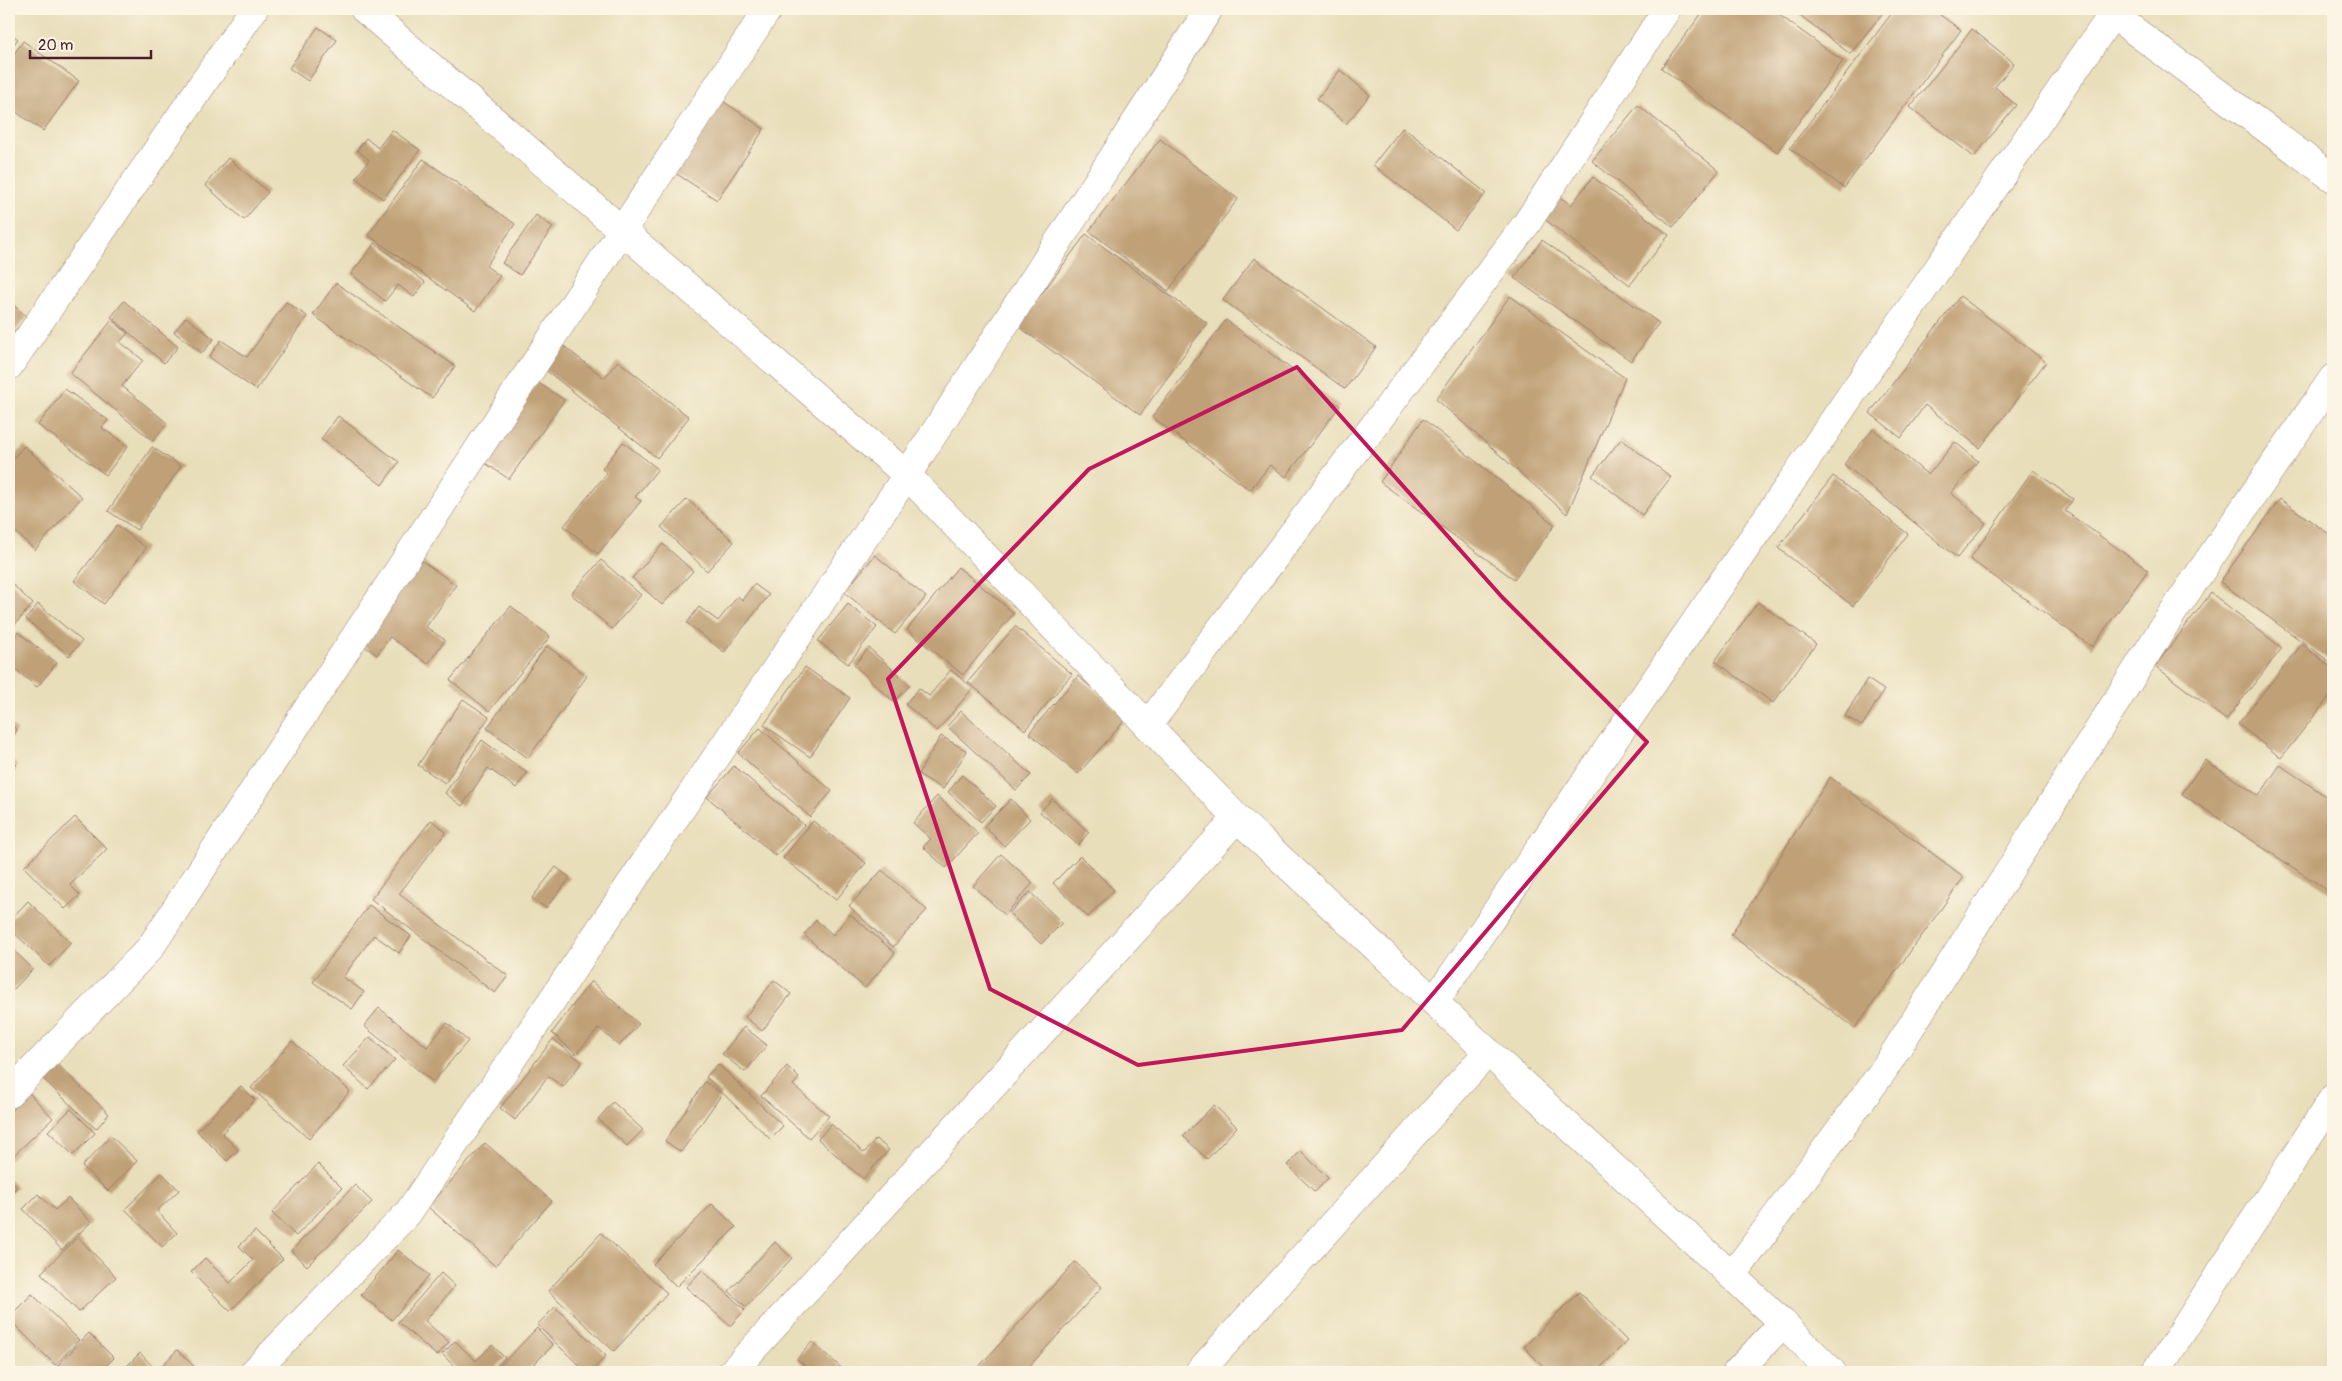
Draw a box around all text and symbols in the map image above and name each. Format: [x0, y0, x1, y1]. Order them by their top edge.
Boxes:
scale bar [30, 28, 151, 60]
text: 20 m [38, 36, 73, 55]

